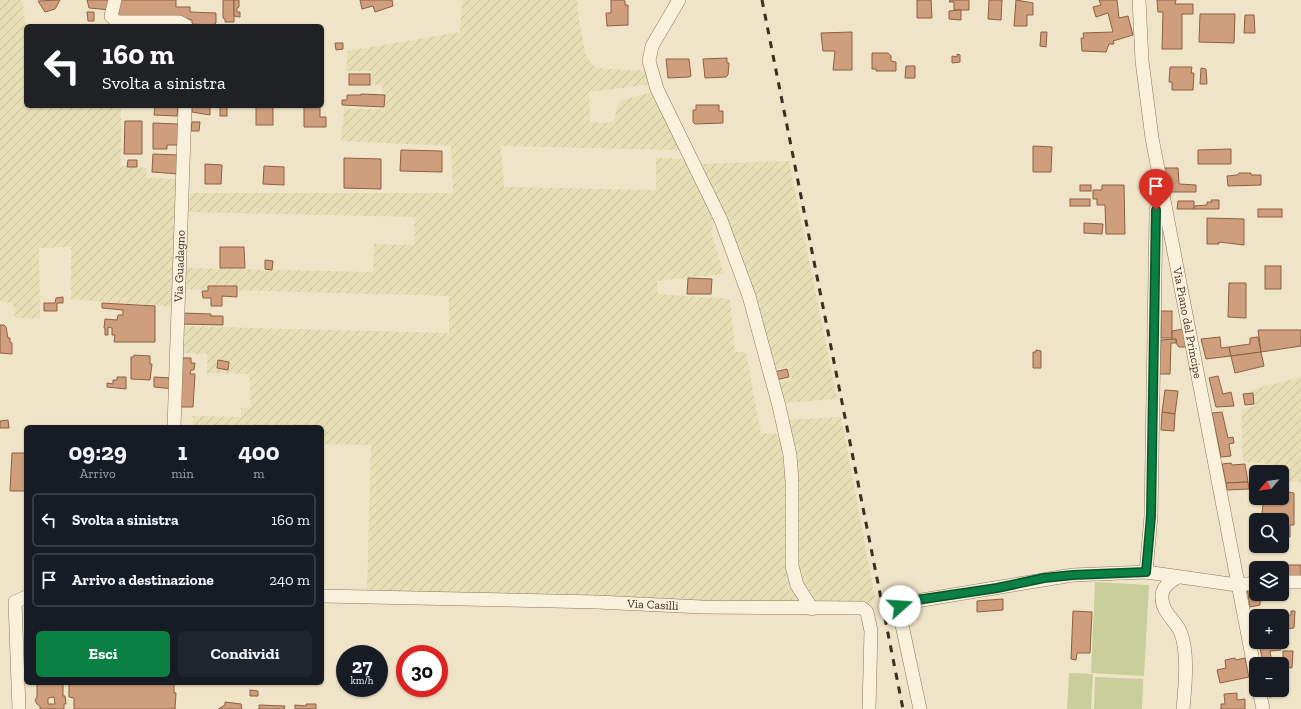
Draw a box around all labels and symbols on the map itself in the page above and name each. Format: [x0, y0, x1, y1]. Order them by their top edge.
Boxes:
pin [1139, 169, 1173, 210]
street label: Via Guadagno [171, 230, 188, 303]
street label: Via Piano del Principe [1170, 265, 1205, 380]
north arrow [1249, 465, 1289, 505]
position arrow [879, 585, 921, 627]
street label: Via Casilli [626, 596, 680, 613]
speed limit sign: 30 [396, 645, 448, 697]

